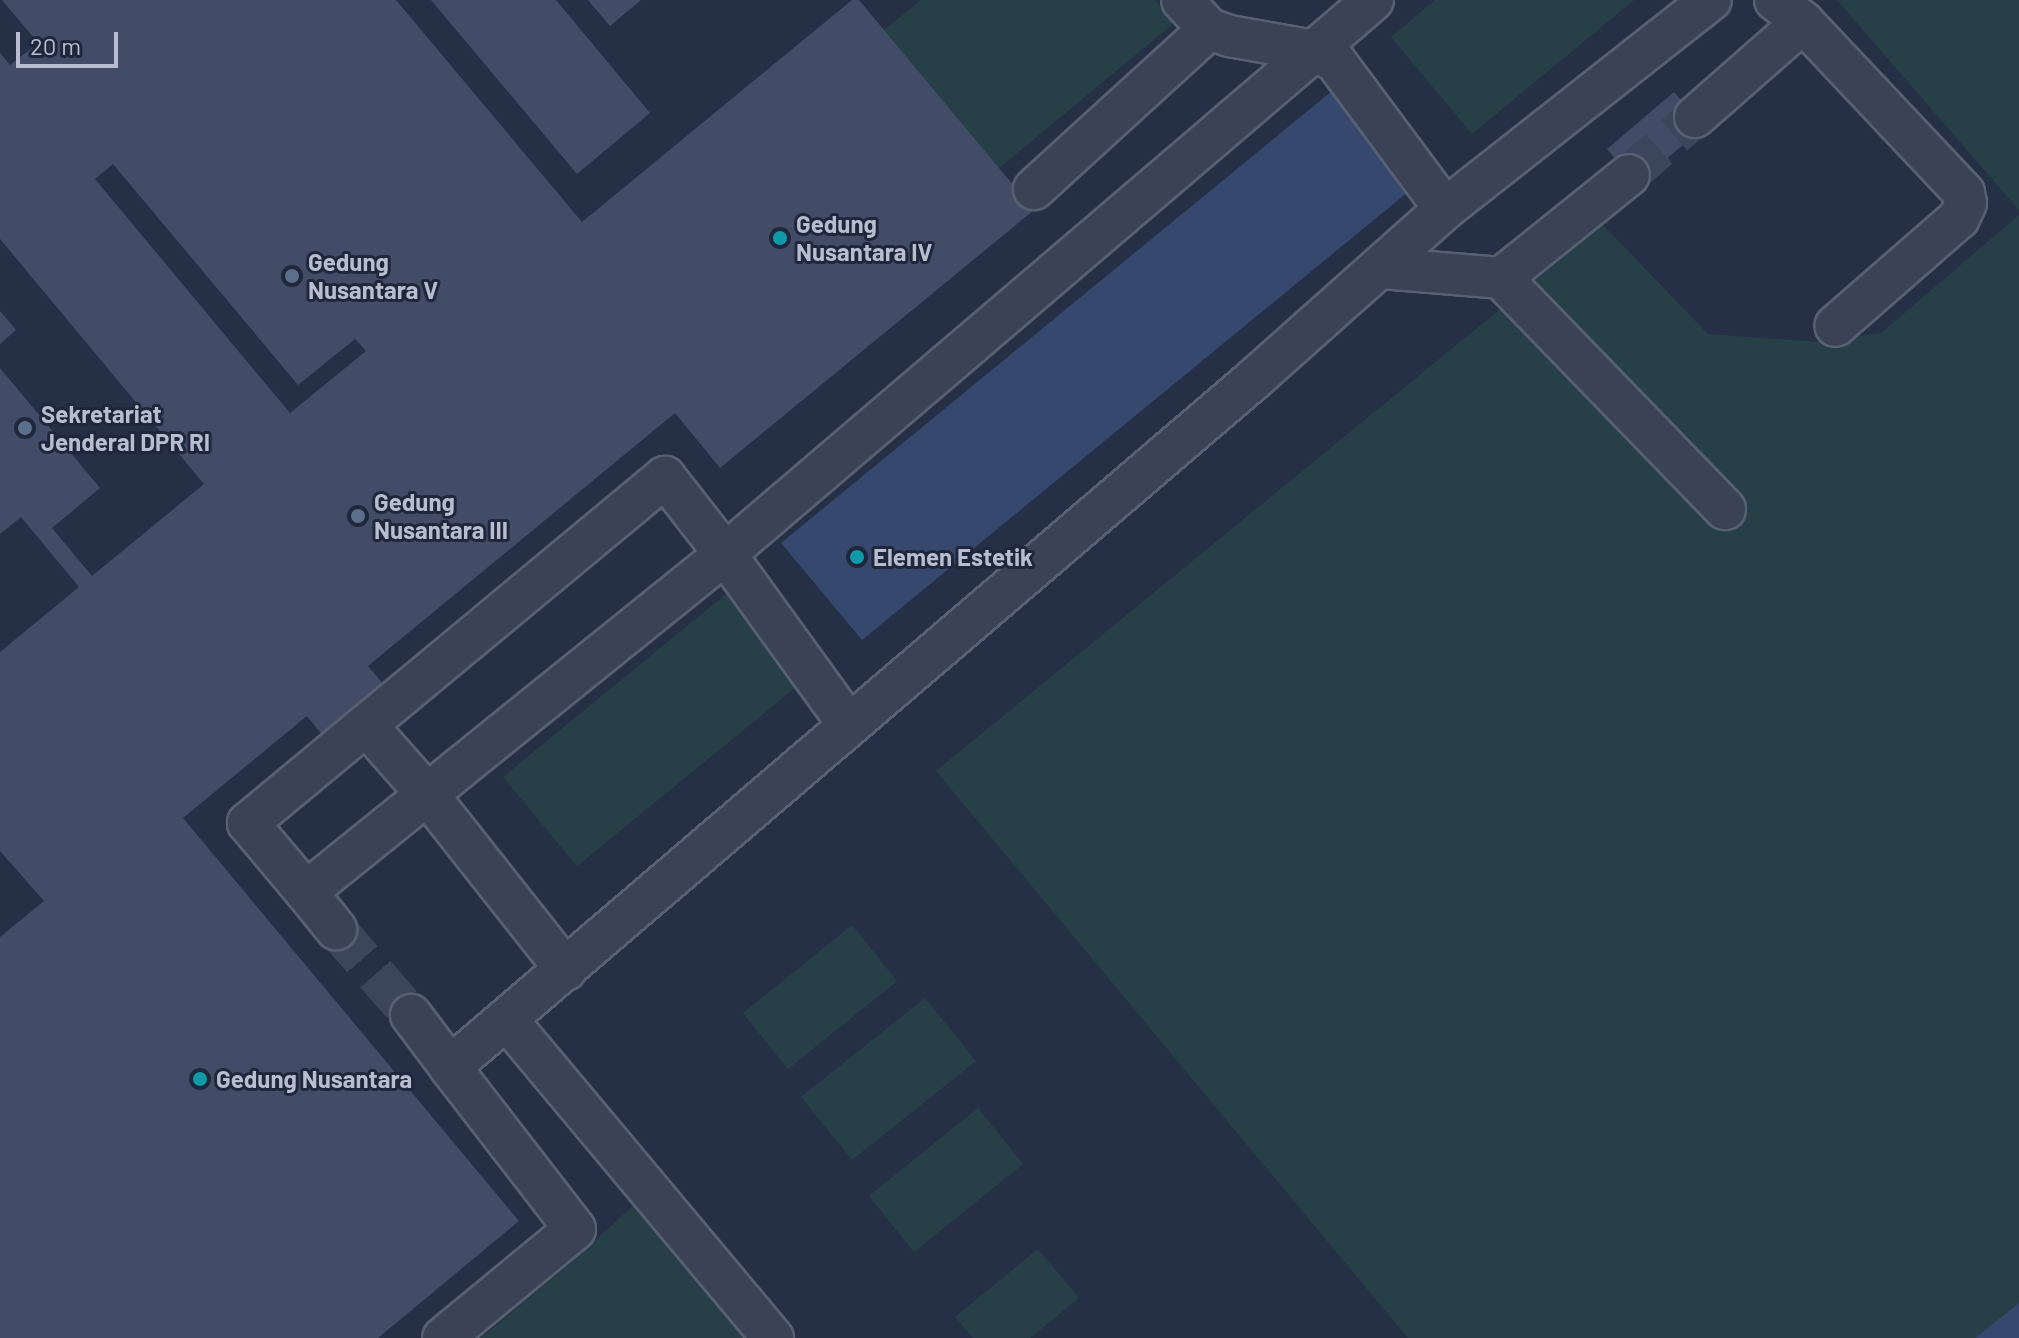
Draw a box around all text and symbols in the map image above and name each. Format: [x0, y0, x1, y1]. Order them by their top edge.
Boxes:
scale bar [20, 16, 122, 66]
text: 20 m [30, 31, 81, 60]
place label: Gedung Nusantara IV [796, 210, 932, 266]
marker: Gedung Nusantara IV [771, 229, 789, 247]
place label: Gedung Nusantara V [308, 248, 438, 304]
marker: Gedung Nusantara V [283, 267, 301, 285]
place label: Sekretariat Jenderal DPR RI [41, 400, 210, 456]
marker: Sekretariat Jenderal DPR RI [16, 419, 34, 437]
place label: Gedung Nusantara III [374, 488, 508, 544]
marker: Gedung Nusantara III [349, 507, 367, 525]
place label: Elemen Estetik [873, 543, 1033, 571]
marker: Elemen Estetik [848, 548, 866, 566]
place label: Gedung Nusantara [216, 1065, 412, 1093]
marker: Gedung Nusantara [191, 1070, 209, 1088]

